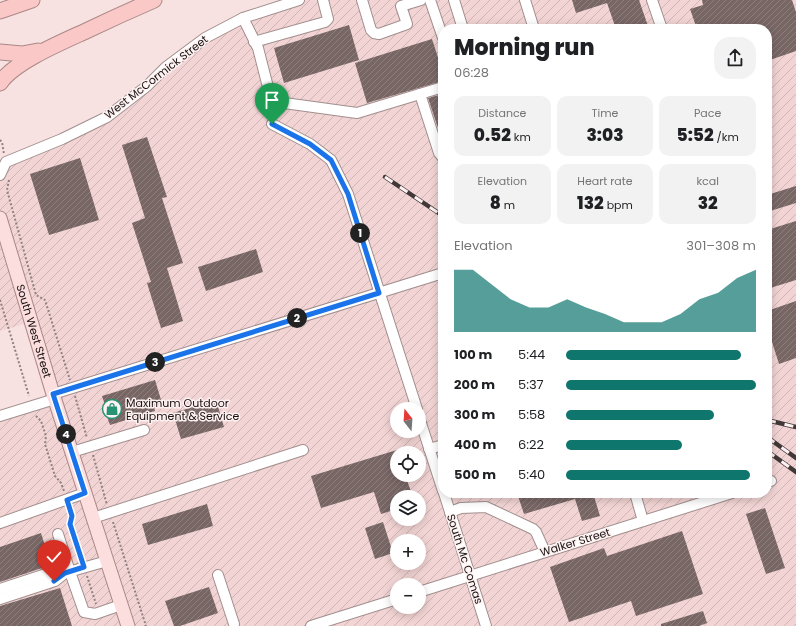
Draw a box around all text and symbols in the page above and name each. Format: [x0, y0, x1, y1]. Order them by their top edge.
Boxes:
street label: West McCormick Street [101, 31, 211, 123]
text: Morning run [454, 32, 595, 63]
button: share [714, 37, 756, 79]
text: 06:28 [454, 63, 489, 82]
pin [255, 83, 289, 124]
icon: arrive [261, 89, 283, 111]
text: Distance [478, 105, 526, 121]
text: Time [592, 105, 618, 121]
text: Pace [694, 105, 721, 121]
text: 0.52 [474, 123, 511, 147]
text: 3:03 [586, 123, 624, 147]
text: 5:52 [677, 123, 714, 147]
text: km [511, 129, 531, 145]
text: /km [714, 129, 739, 145]
text: Elevation [478, 173, 527, 189]
text: Heart rate [577, 173, 633, 189]
text: kcal [696, 173, 719, 189]
text: 8 [490, 191, 501, 215]
text: 132 [577, 191, 604, 215]
text: 32 [698, 191, 718, 215]
text: m [501, 197, 515, 213]
text: bpm [604, 197, 633, 213]
pin: 1 [350, 223, 370, 243]
text: 1 [358, 225, 362, 241]
text: Elevation [454, 236, 513, 255]
text: 301–308 m [686, 236, 756, 255]
street label: South West Street [12, 282, 56, 380]
pin: 2 [287, 308, 307, 328]
text: 2 [294, 310, 300, 326]
text: 100 m [454, 345, 492, 364]
text: 5:44 [518, 345, 545, 364]
pin: 3 [145, 352, 165, 372]
text: 3 [152, 354, 158, 370]
text: 200 m [454, 375, 495, 394]
text: 5:37 [518, 375, 544, 394]
place label: Maximum Outdoor Equipment & Service [126, 395, 239, 424]
shop icon: Maximum Outdoor Equipment & Service [101, 398, 123, 420]
north arrow [390, 402, 426, 438]
map controls [390, 402, 426, 614]
text: 300 m [454, 405, 495, 424]
text: 5:58 [518, 405, 545, 424]
pin: 4 [56, 424, 76, 444]
text: 4 [62, 426, 70, 442]
text: 400 m [454, 435, 496, 454]
text: 6:22 [518, 435, 544, 454]
button: locate [390, 446, 426, 482]
text: 500 m [454, 465, 496, 484]
text: 5:40 [518, 465, 545, 484]
button: layers [390, 490, 426, 526]
street label: South Mc Comas [443, 512, 487, 606]
street label: Walker Street [538, 524, 612, 560]
button: + [390, 534, 426, 570]
pin [37, 540, 71, 581]
icon: check [43, 546, 65, 568]
button: − [390, 578, 426, 614]

